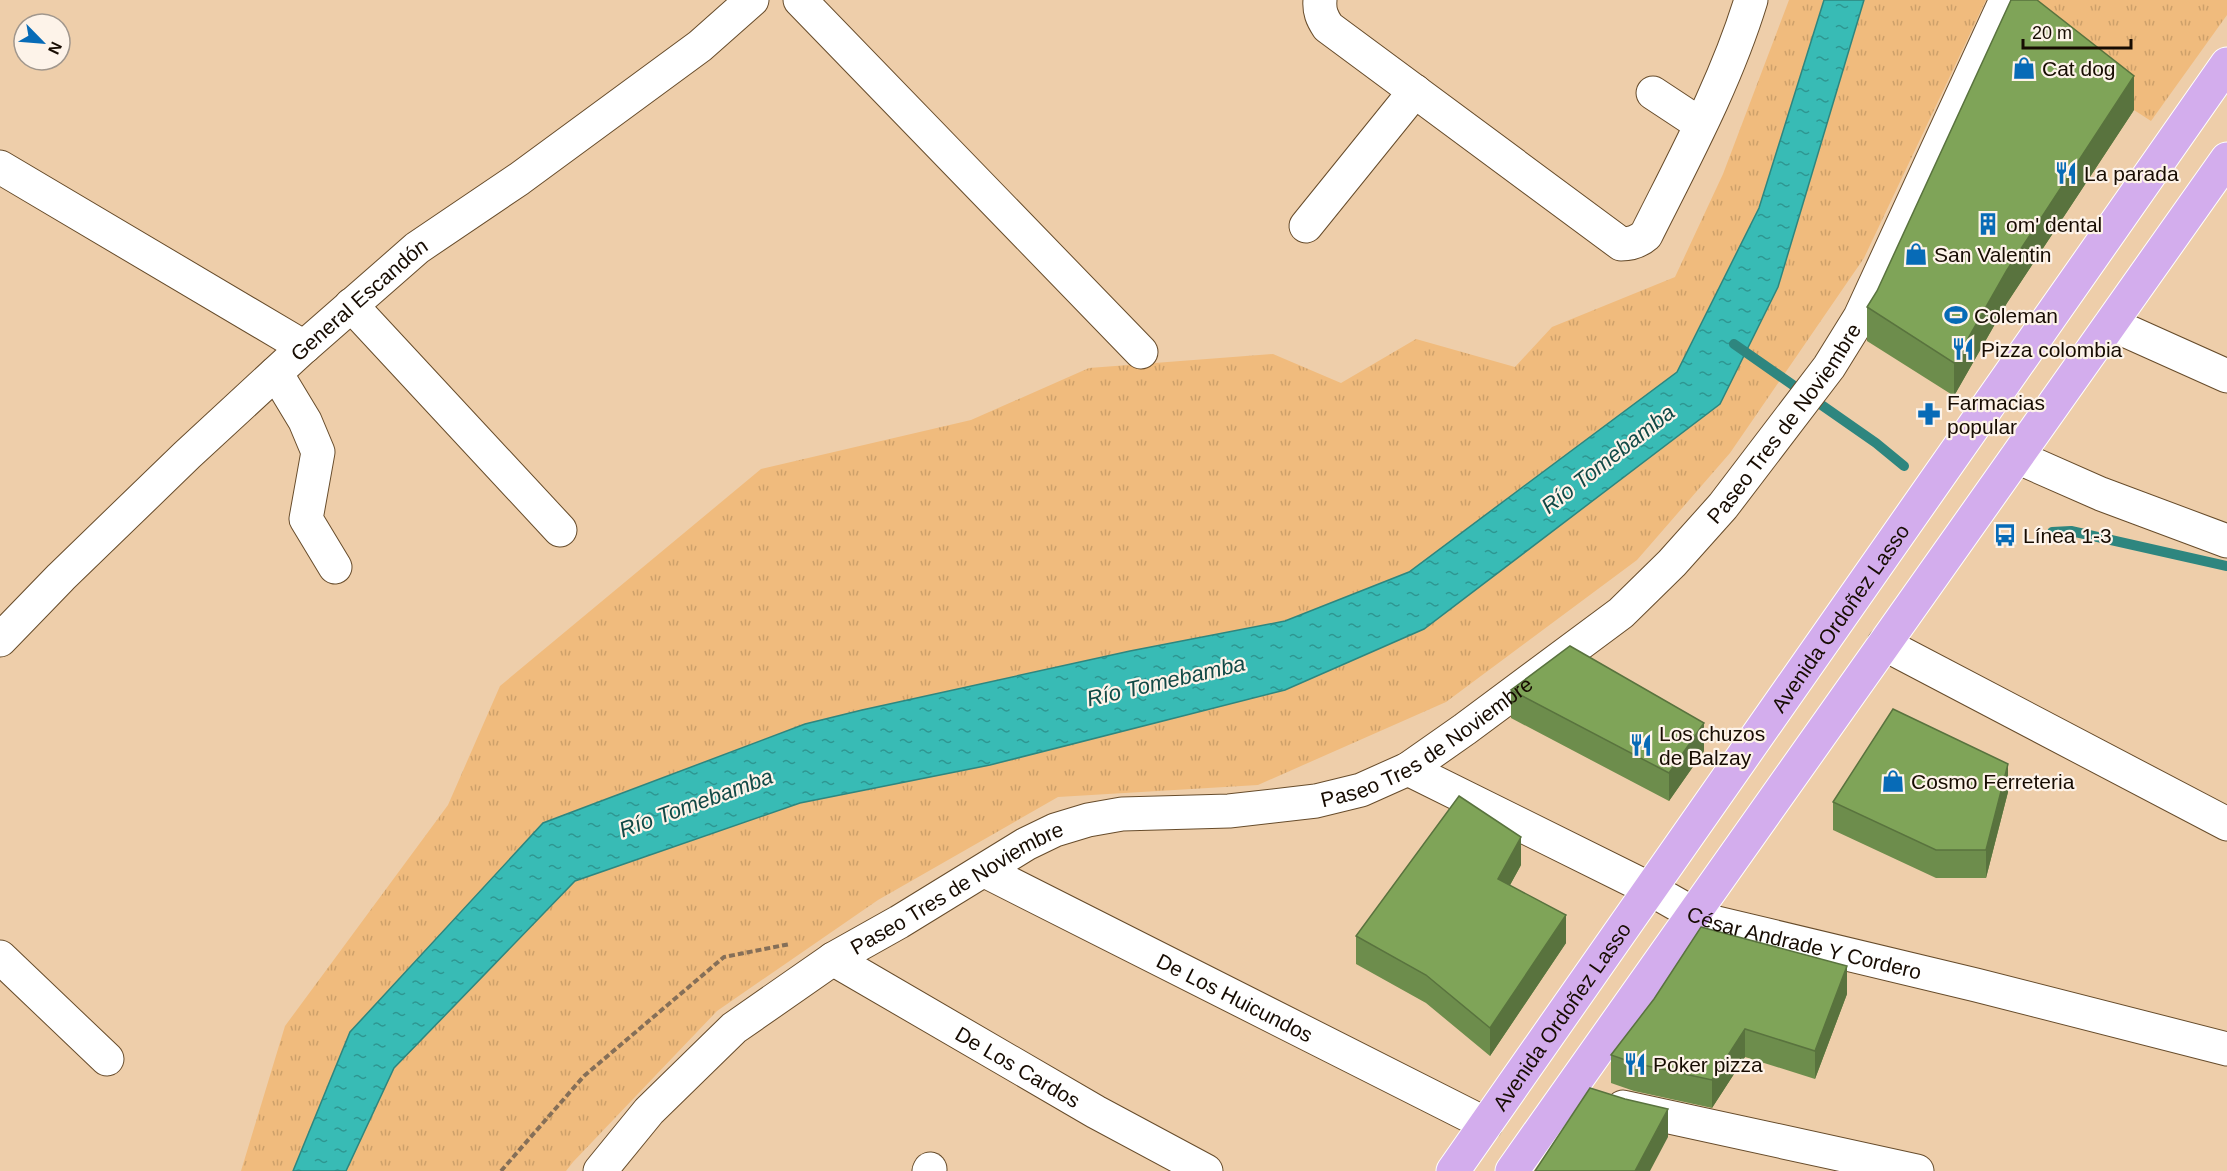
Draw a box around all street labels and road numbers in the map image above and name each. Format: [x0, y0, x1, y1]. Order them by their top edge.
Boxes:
street label: General Escandón [286, 233, 431, 365]
street label: Paseo Tres de Noviembre [1702, 319, 1865, 528]
street label: Avenida Ordoñez Lasso [1766, 519, 1913, 716]
street label: Paseo Tres de Noviembre [1318, 672, 1537, 811]
street label: Paseo Tres de Noviembre [846, 817, 1066, 958]
street label: César Andrade Y Cordero [1684, 901, 1924, 983]
street label: Avenida Ordoñez Lasso [1488, 918, 1635, 1114]
street label: De Los Huicundos [1153, 948, 1317, 1046]
street label: De Los Cardos [952, 1021, 1084, 1112]

